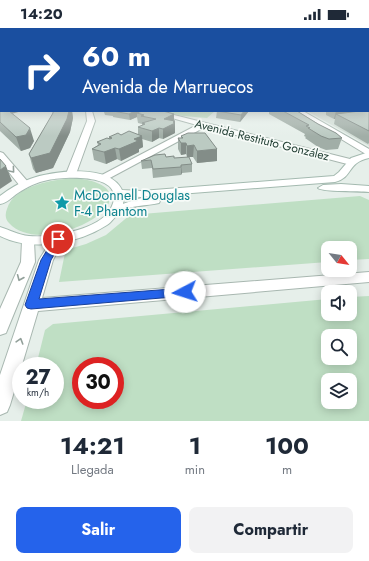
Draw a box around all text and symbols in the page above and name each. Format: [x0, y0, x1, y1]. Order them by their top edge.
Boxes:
text: 14:20 [20, 3, 63, 25]
text: 60 m [82, 36, 151, 77]
icon: right [16, 44, 68, 96]
text: Avenida de Marruecos [82, 74, 253, 100]
street label: Avenida Restituto González [193, 115, 332, 166]
one-way arrow [8, 165, 15, 172]
place label: McDonnell Douglas F-4 Phantom [74, 185, 190, 221]
place icon: McDonnell Douglas F-4 Phantom [53, 194, 71, 212]
pin [41, 222, 75, 256]
icon: arrive [47, 228, 69, 250]
north arrow [321, 241, 357, 277]
map controls [321, 241, 357, 409]
position arrow [164, 271, 206, 313]
one-way arrow [17, 275, 25, 282]
button: sound [321, 285, 357, 321]
button: search [321, 329, 357, 365]
one-way arrow [15, 337, 24, 344]
speed limit sign: 30 [72, 357, 124, 409]
text: 27 [25, 363, 51, 392]
button: layers [321, 373, 357, 409]
text: km/h [27, 385, 49, 400]
text: 14:21 [60, 428, 125, 463]
text: 1 [189, 428, 201, 463]
text: 100 [265, 428, 309, 463]
text: Llegada [71, 460, 114, 479]
text: min [185, 460, 205, 479]
text: m [282, 460, 292, 479]
button: Salir [16, 507, 181, 553]
button: Compartir [189, 507, 353, 553]

